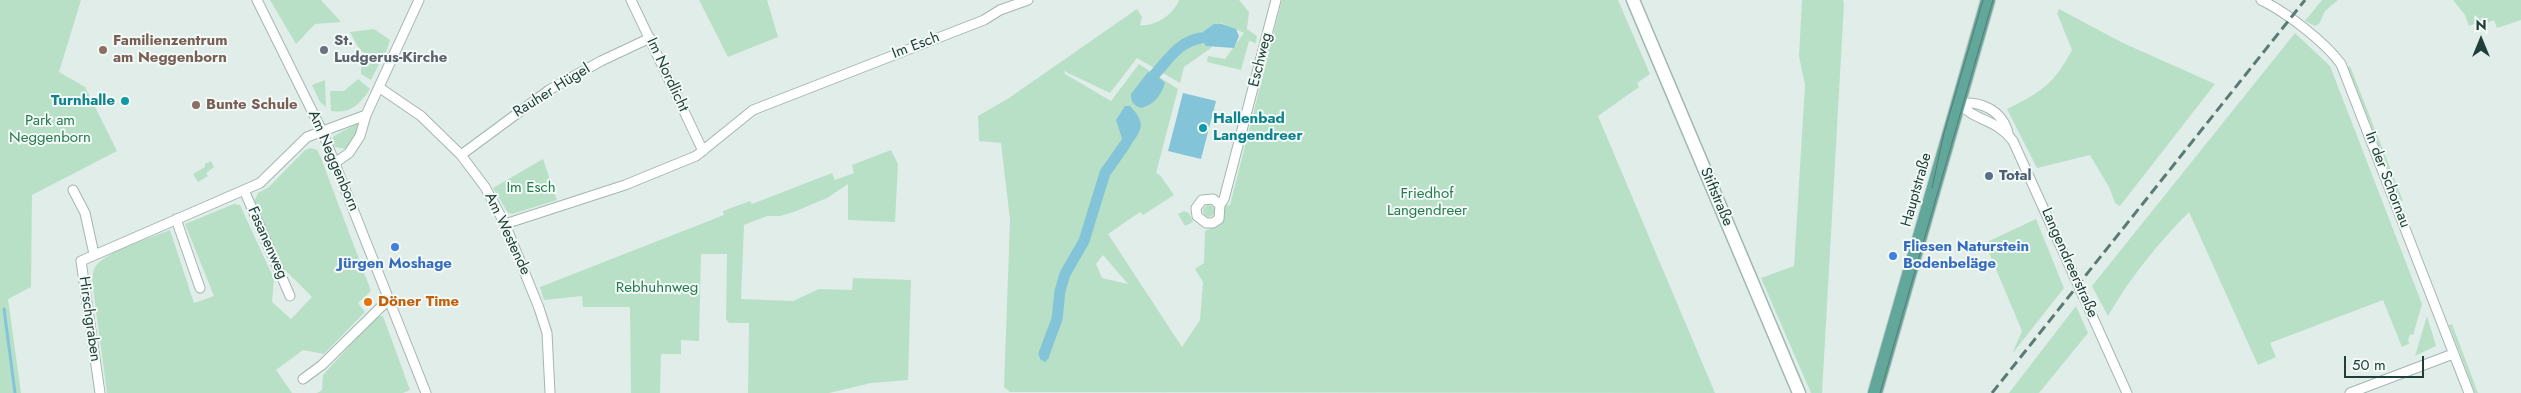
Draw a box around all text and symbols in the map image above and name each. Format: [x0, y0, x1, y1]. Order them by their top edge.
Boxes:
north arrow [2456, 15, 2506, 65]
text: N [2475, 15, 2487, 35]
street label: Im Esch [890, 29, 942, 63]
street label: Eschweg [1246, 31, 1276, 89]
place label: Familienzentrum am Neggenborn [113, 32, 227, 67]
place label: St. Ludgerus-Kirche [334, 32, 447, 67]
street label: Im Nordlicht [642, 35, 692, 115]
marker: Familienzentrum am Neggenborn [97, 44, 109, 56]
marker: St. Ludgerus-Kirche [318, 44, 330, 56]
street label: Rauher Hügel [510, 60, 594, 122]
place label: Turnhalle [51, 92, 115, 110]
marker: Turnhalle [119, 95, 131, 107]
place label: Bunte Schule [206, 96, 298, 114]
marker: Bunte Schule [190, 99, 202, 111]
street label: Am Neggenborn [304, 108, 362, 214]
place label: Hallenbad Langendreer [1213, 110, 1303, 145]
park label: Park am Neggenborn [9, 112, 91, 147]
marker: Hallenbad Langendreer [1197, 122, 1209, 134]
street label: In der Schornau [2360, 129, 2414, 231]
street label: Hauptstraße [1898, 151, 1936, 229]
street label: Stiftstraße [1696, 165, 1736, 229]
place label: Total [1999, 167, 2032, 185]
marker: Total [1983, 170, 1995, 182]
park label: Im Esch [506, 179, 556, 197]
park label: Friedhof Langendreer [1387, 185, 1467, 220]
street label: Am Westende [480, 190, 534, 278]
street label: Fasanenweg [243, 204, 291, 282]
street label: Langendreerstraße [2037, 205, 2101, 321]
place label: Fliesen Naturstein Bodenbeläge [1903, 238, 2029, 273]
marker: Jürgen Moshage [389, 241, 401, 253]
marker: Fliesen Naturstein Bodenbeläge [1887, 250, 1899, 262]
place label: Jürgen Moshage [338, 255, 452, 273]
street label: Hirschgraben [74, 275, 104, 363]
park label: Rebhuhnweg [616, 279, 698, 297]
place label: Döner Time [378, 293, 459, 311]
marker: Döner Time [362, 296, 374, 308]
scale bar [2346, 346, 2426, 378]
text: 50 m [2352, 354, 2386, 376]

